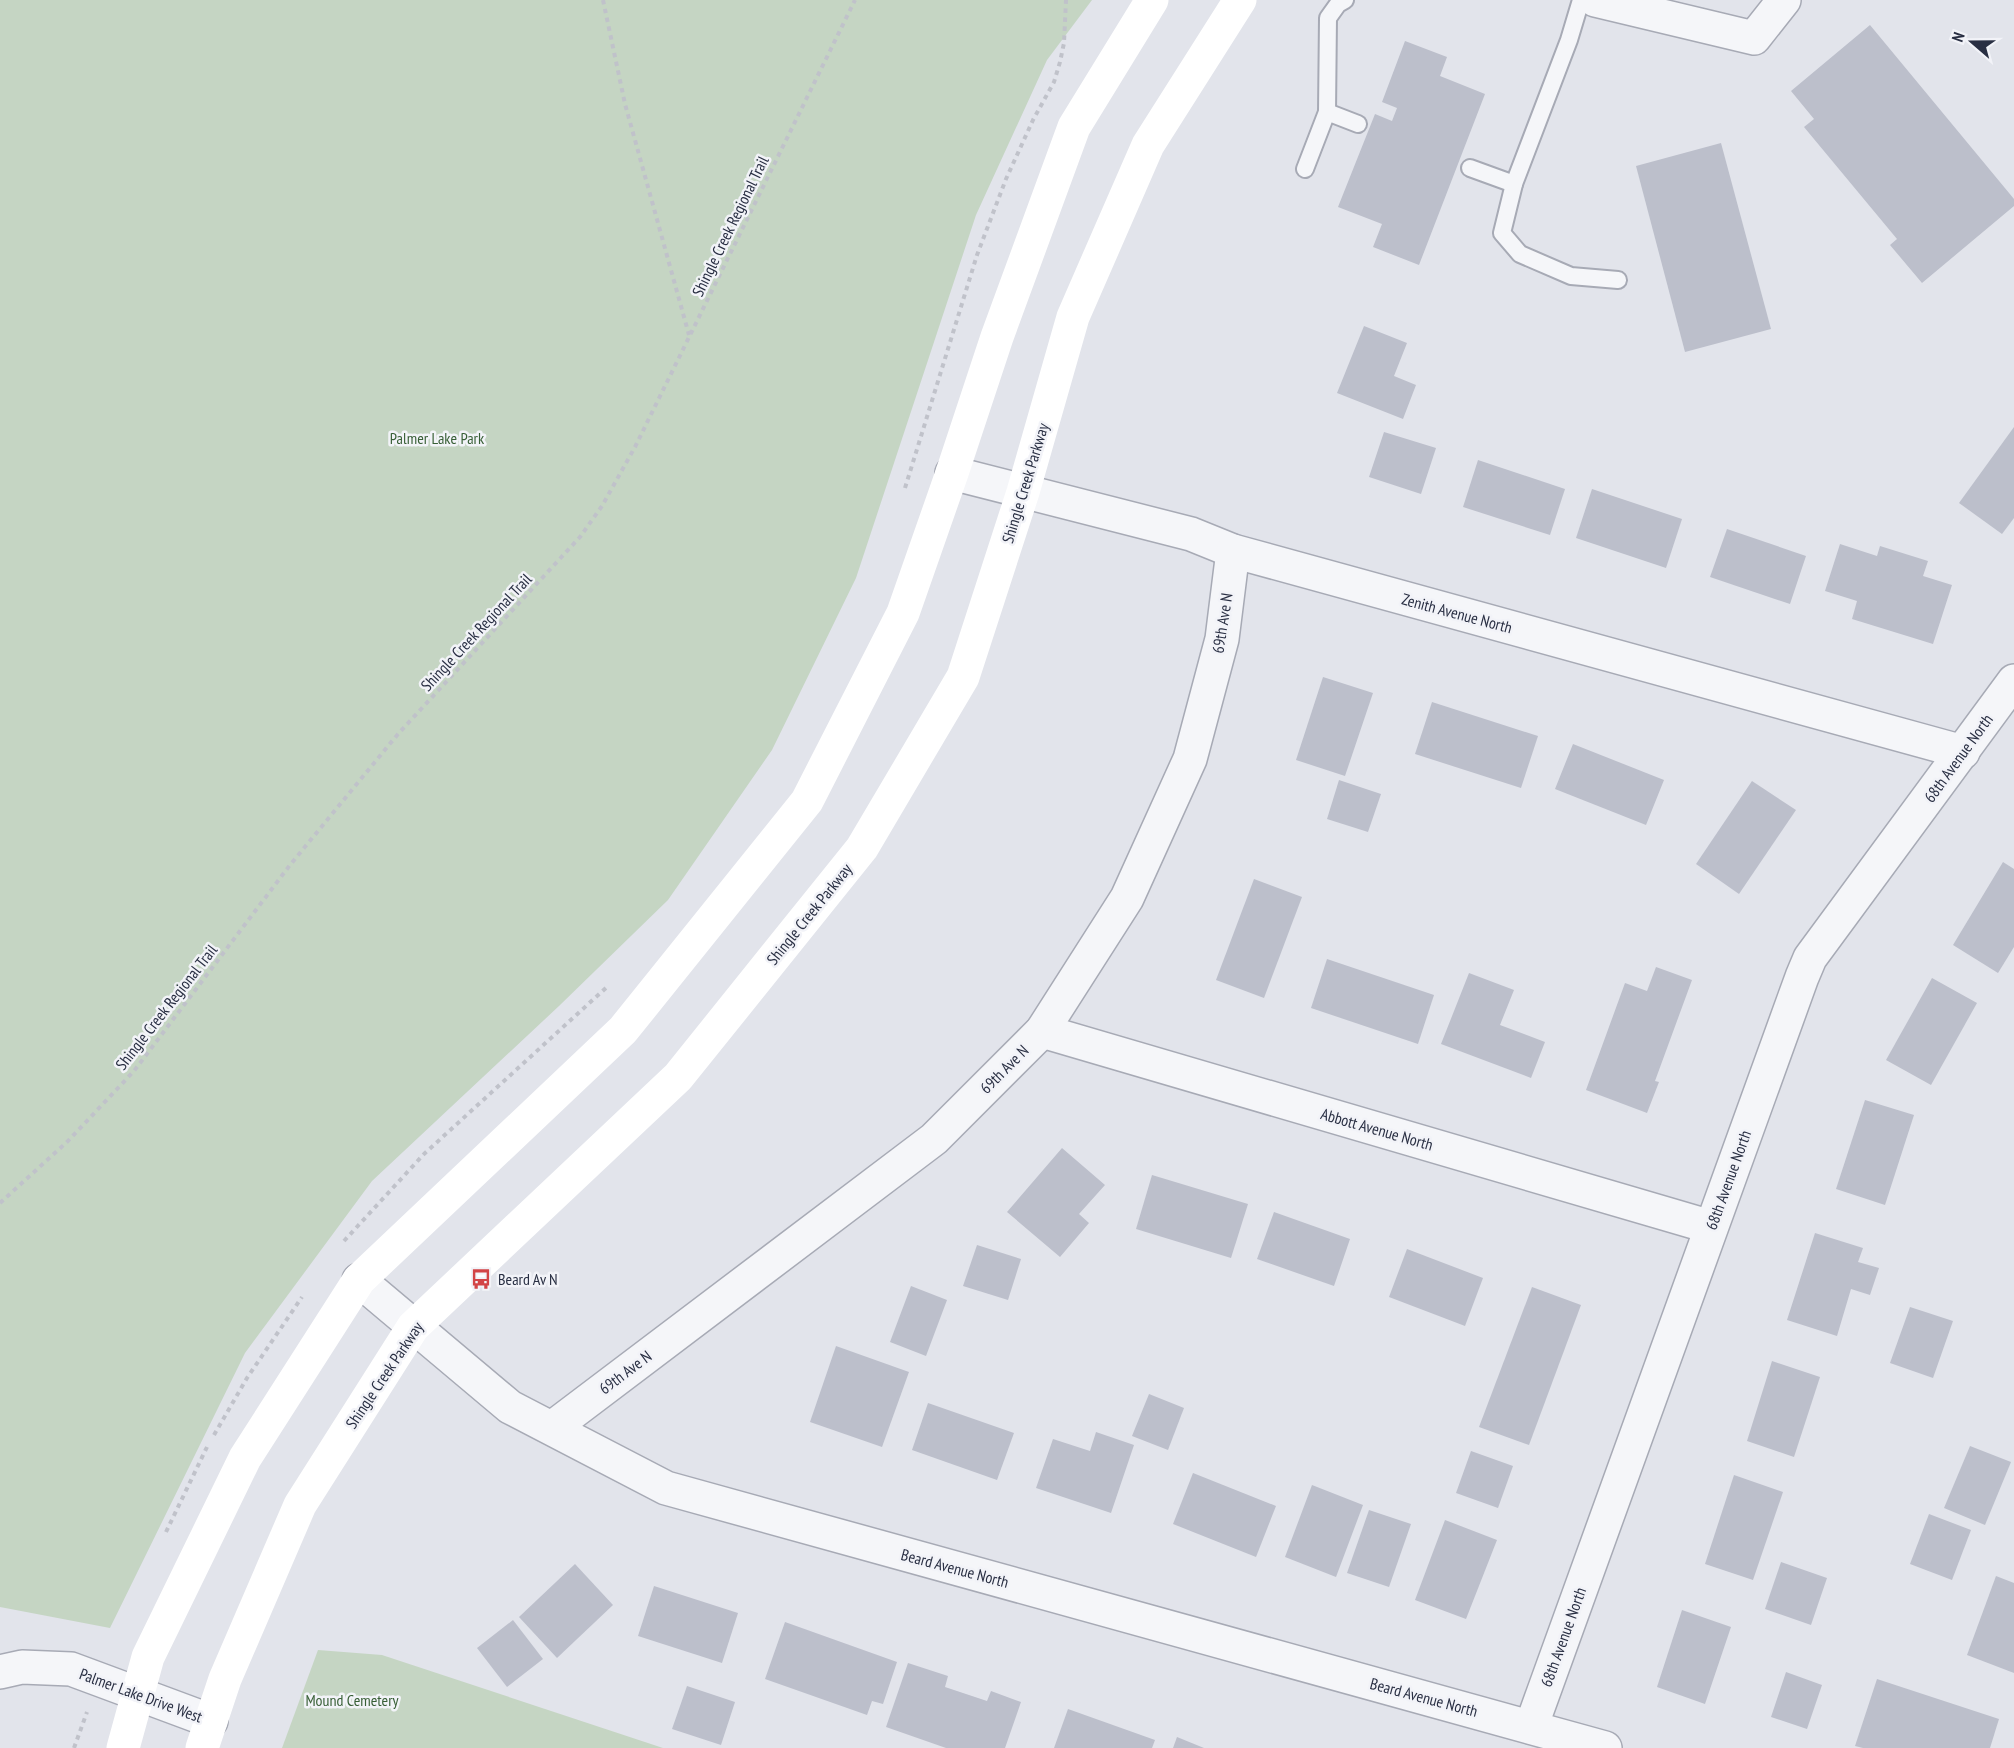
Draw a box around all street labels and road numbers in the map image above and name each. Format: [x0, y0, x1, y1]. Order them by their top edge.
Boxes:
street label: Shingle Creek Regional Trail [687, 152, 773, 299]
street label: Shingle Creek Parkway [997, 421, 1053, 545]
street label: Shingle Creek Regional Trail [416, 569, 536, 695]
street label: Zenith Avenue North [1400, 589, 1514, 637]
street label: 69th Ave N [1207, 591, 1237, 655]
street label: 68th Avenue North [1919, 710, 1997, 806]
street label: Shingle Creek Parkway [762, 859, 856, 969]
street label: Shingle Creek Regional Trail [111, 940, 221, 1074]
street label: 69th Ave N [975, 1040, 1033, 1098]
street label: Abbott Avenue North [1319, 1103, 1435, 1155]
street label: 68th Avenue North [1701, 1128, 1755, 1232]
street label: Shingle Creek Parkway [341, 1318, 427, 1432]
street label: 69th Ave N [595, 1346, 655, 1398]
street label: Beard Avenue North [899, 1544, 1011, 1592]
street label: 68th Avenue North [1536, 1585, 1590, 1689]
street label: Palmer Lake Drive West [77, 1663, 206, 1727]
street label: Beard Avenue North [1368, 1673, 1480, 1721]

